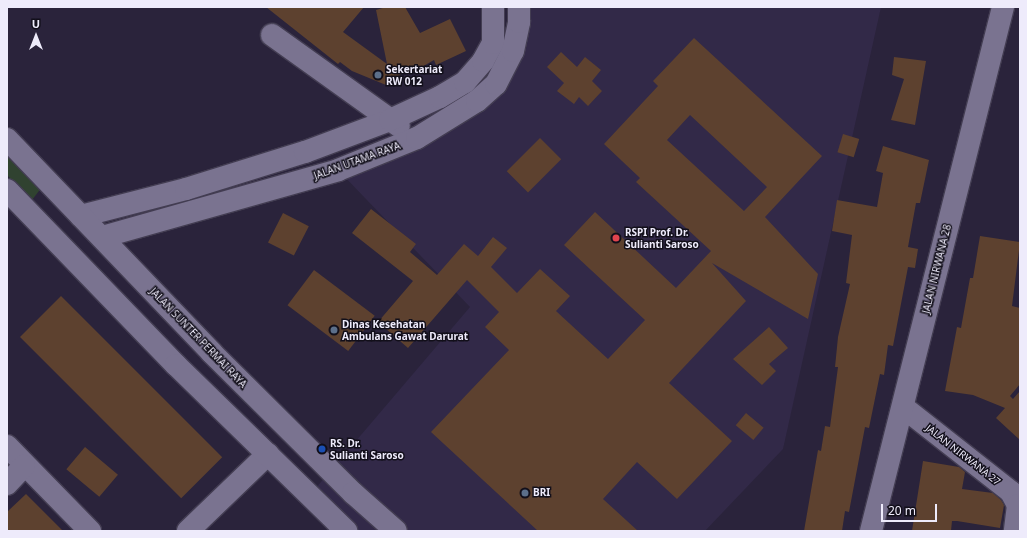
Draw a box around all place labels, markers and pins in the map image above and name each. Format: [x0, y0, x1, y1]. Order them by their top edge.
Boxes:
place label: Sekertariat RW 012 [386, 63, 442, 86]
marker: Sekertariat RW 012 [373, 70, 383, 80]
place label: RSPI Prof. Dr. Sulianti Saroso [625, 226, 699, 250]
marker: RSPI Prof. Dr. Sulianti Saroso [610, 232, 622, 244]
place label: Dinas Kesehatan Ambulans Gawat Darurat [342, 318, 468, 342]
marker: Dinas Kesehatan Ambulans Gawat Darurat [329, 325, 339, 335]
place label: RS. Dr. Sulianti Saroso [330, 437, 404, 460]
marker: RS. Dr. Sulianti Saroso [317, 444, 327, 454]
place label: BRI [533, 487, 550, 499]
marker: BRI [520, 488, 530, 498]

